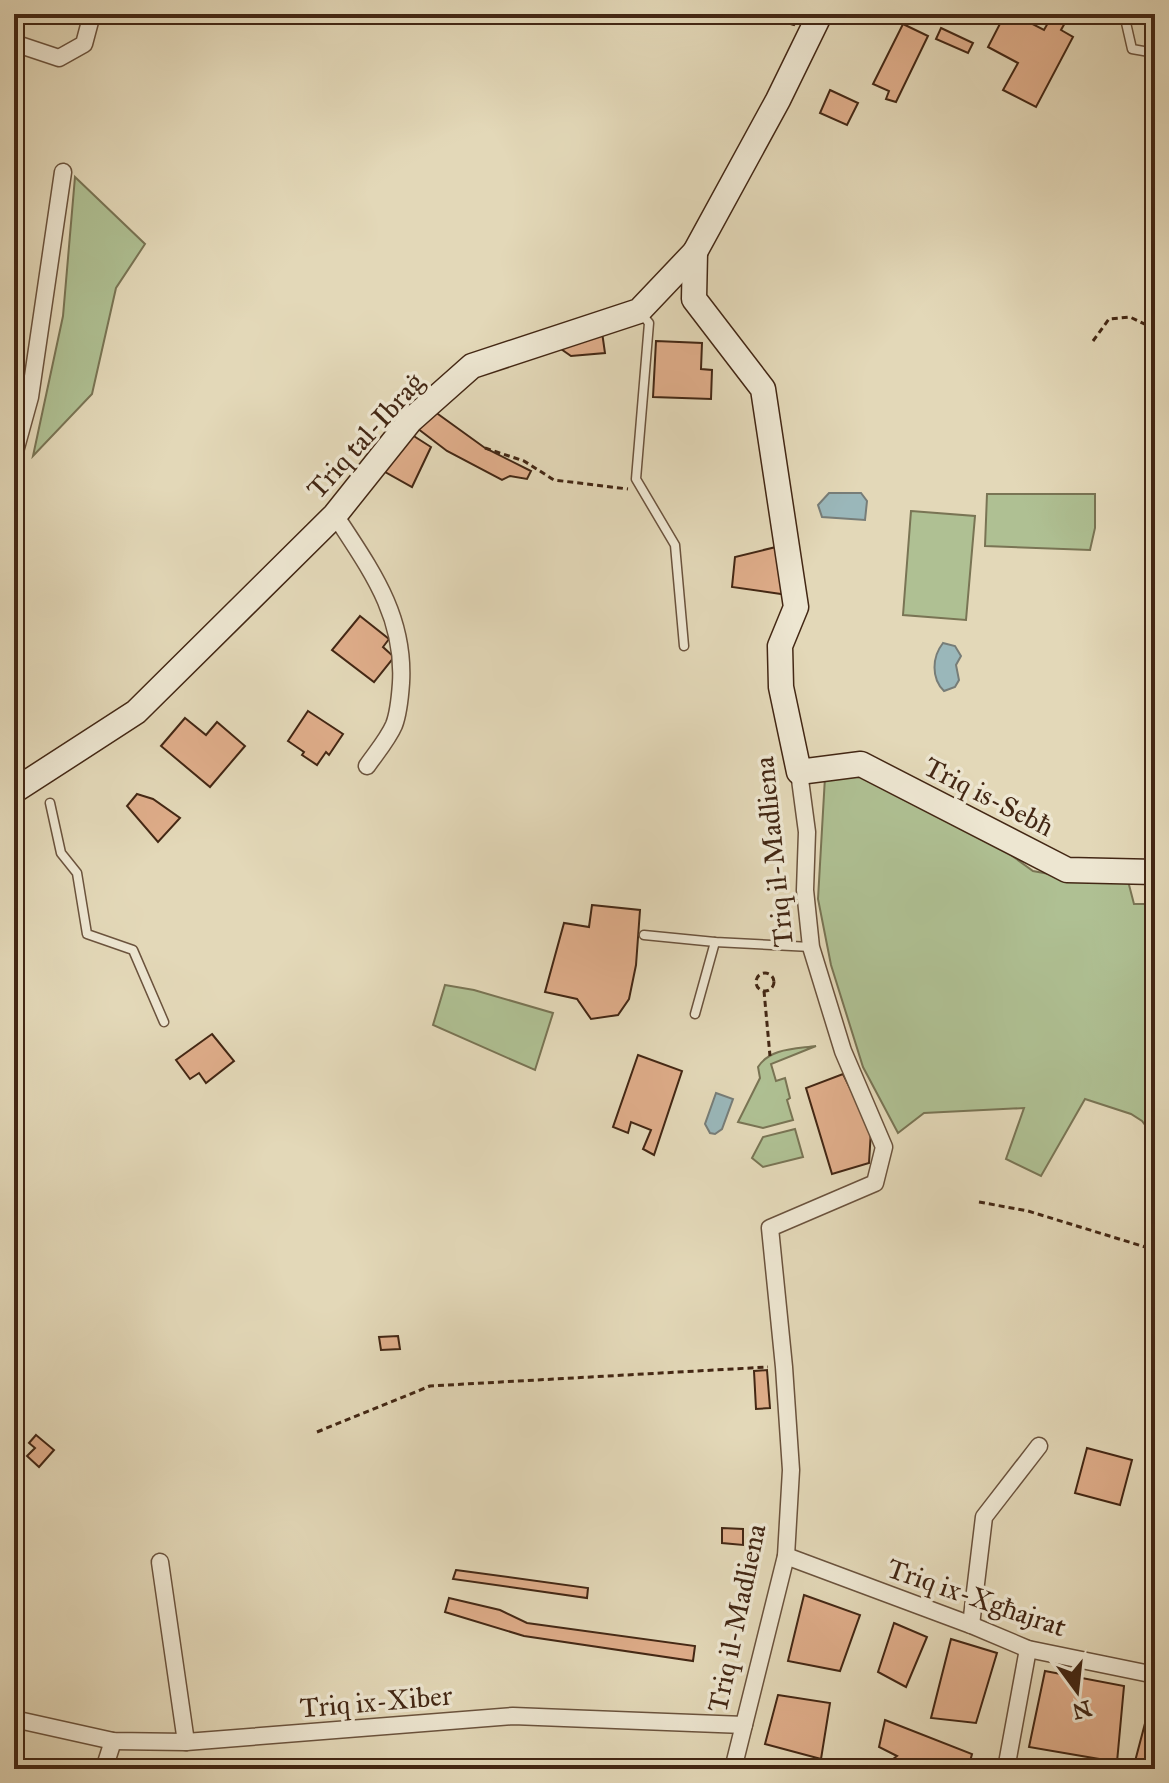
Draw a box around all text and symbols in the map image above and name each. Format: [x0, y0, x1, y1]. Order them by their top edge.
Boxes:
street label: Triq tal-Ibraġ [299, 365, 431, 506]
street label: Triq is-Sebħ [918, 749, 1059, 844]
street label: Triq il-Madliena [746, 755, 801, 949]
street label: Triq il-Madliena [699, 1521, 774, 1715]
street label: Triq ix-Xgħajrat [883, 1550, 1071, 1644]
north arrow [1037, 1651, 1117, 1731]
street label: Triq ix-Xiber [298, 1677, 454, 1726]
text: N [1069, 1694, 1095, 1725]

